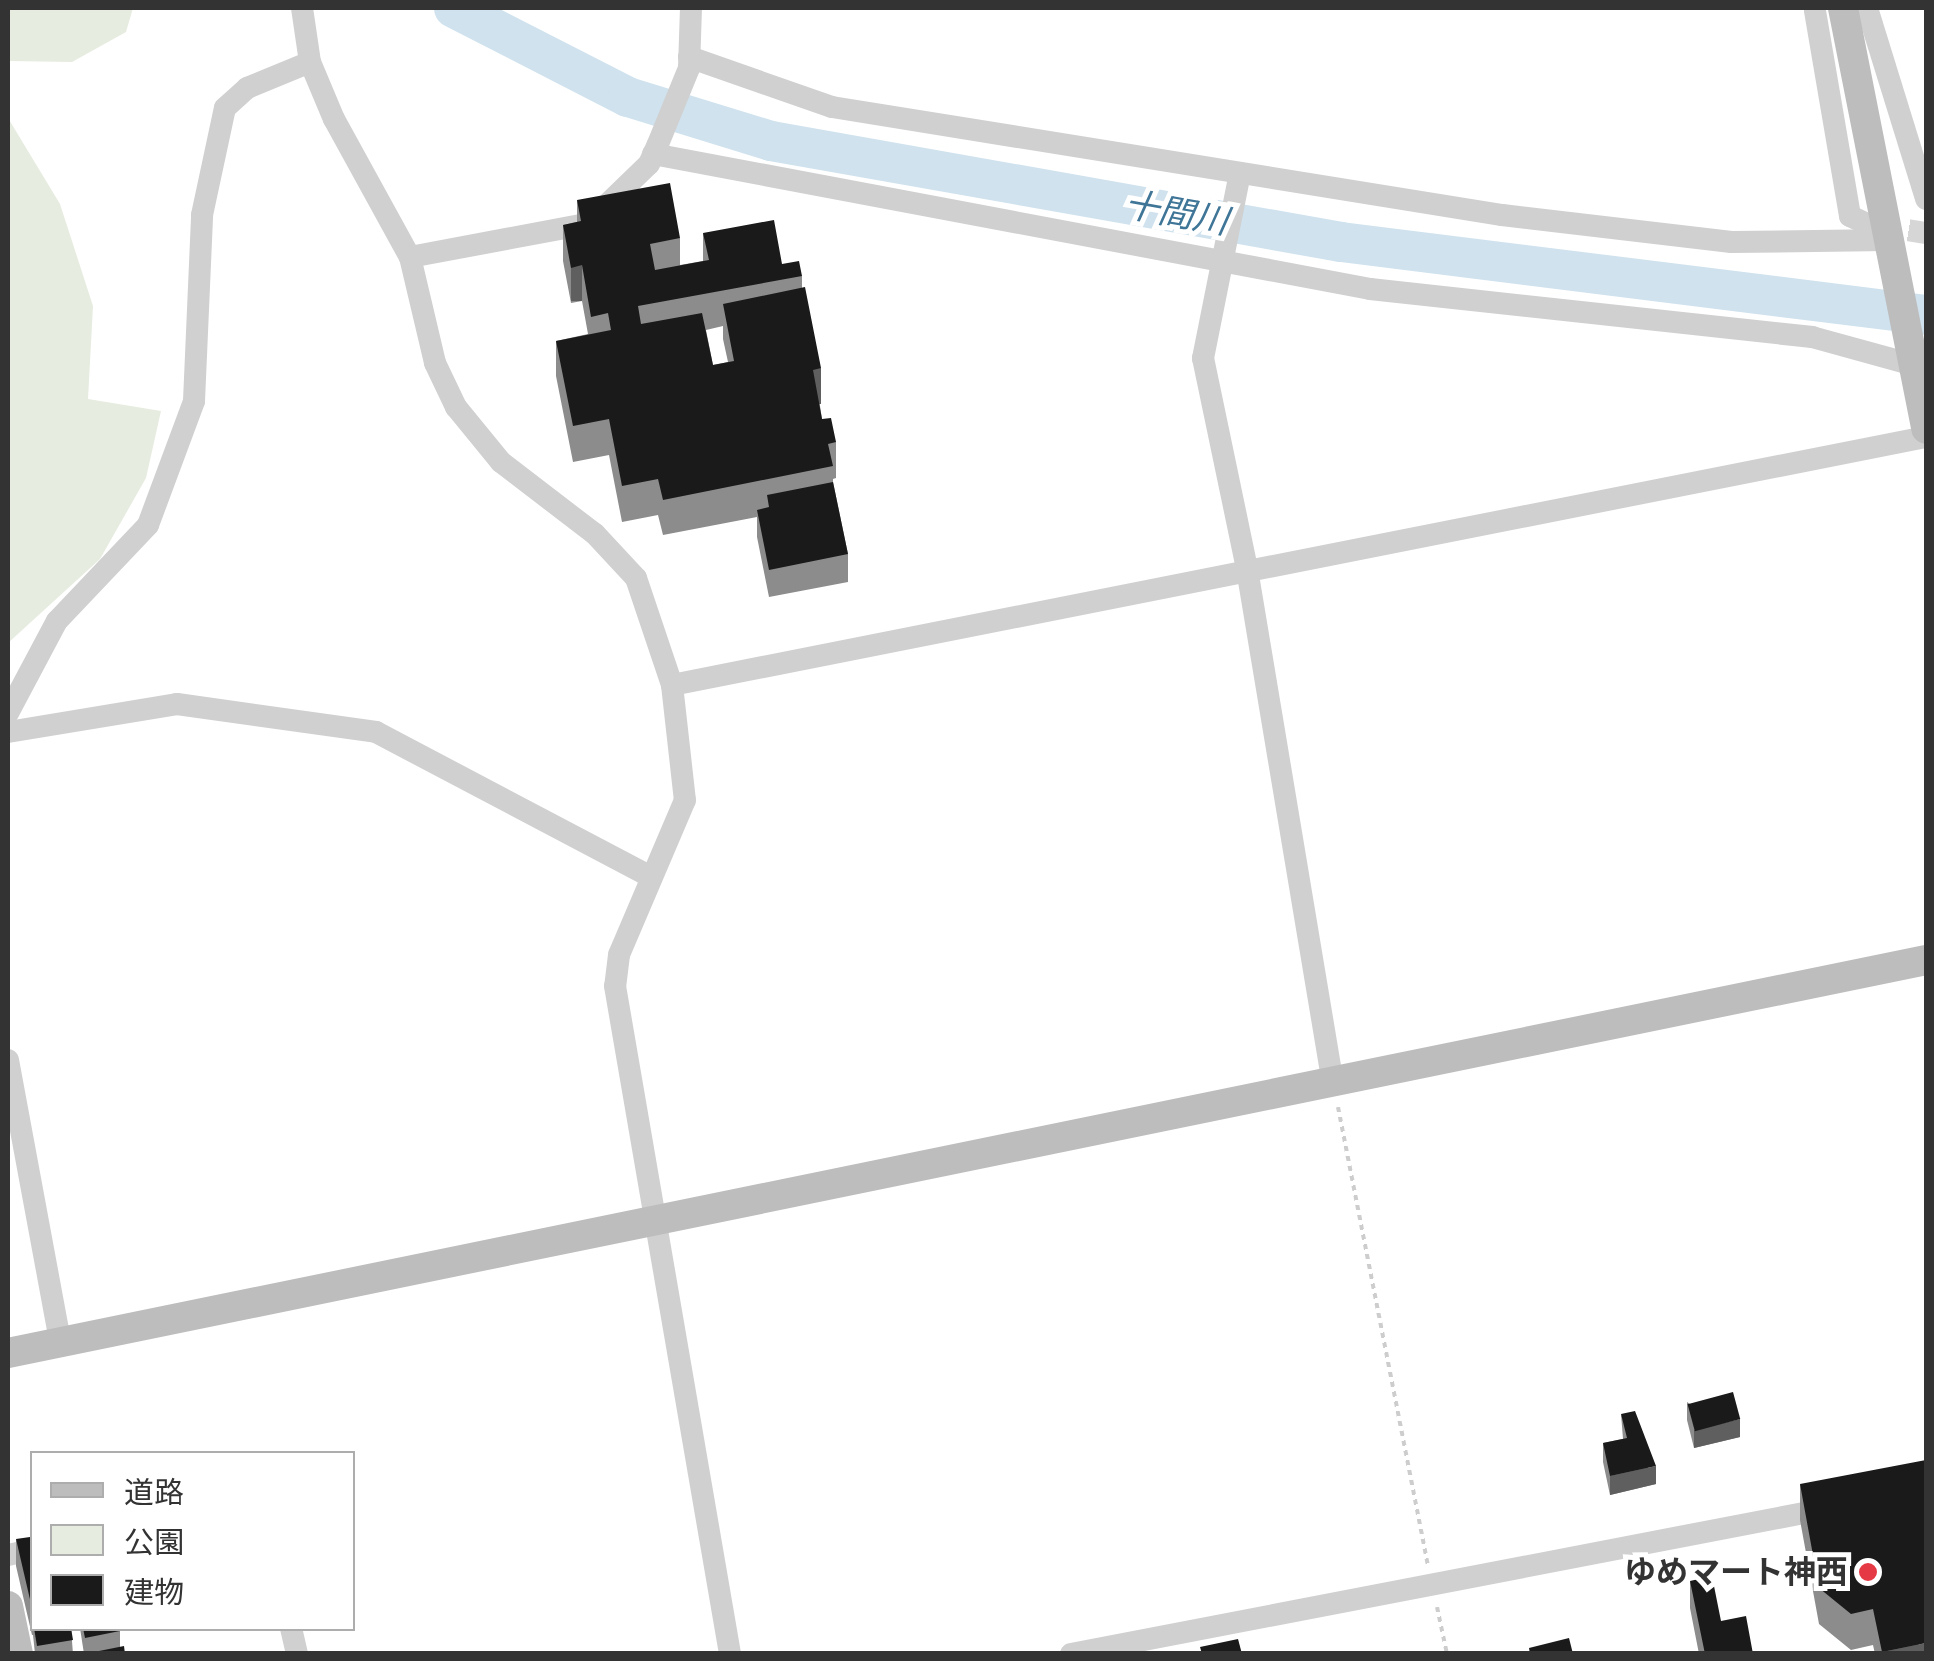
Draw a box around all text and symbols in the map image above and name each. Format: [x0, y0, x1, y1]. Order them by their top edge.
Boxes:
water label: 十間川 [1121, 183, 1231, 243]
legend [30, 1451, 355, 1631]
text: 道路 [124, 1474, 184, 1511]
text: 公園 [124, 1524, 184, 1561]
place label: ゆめマート神西 [1624, 1553, 1848, 1591]
marker: ゆめマート神西 [1857, 1561, 1879, 1583]
text: 建物 [124, 1574, 184, 1611]

